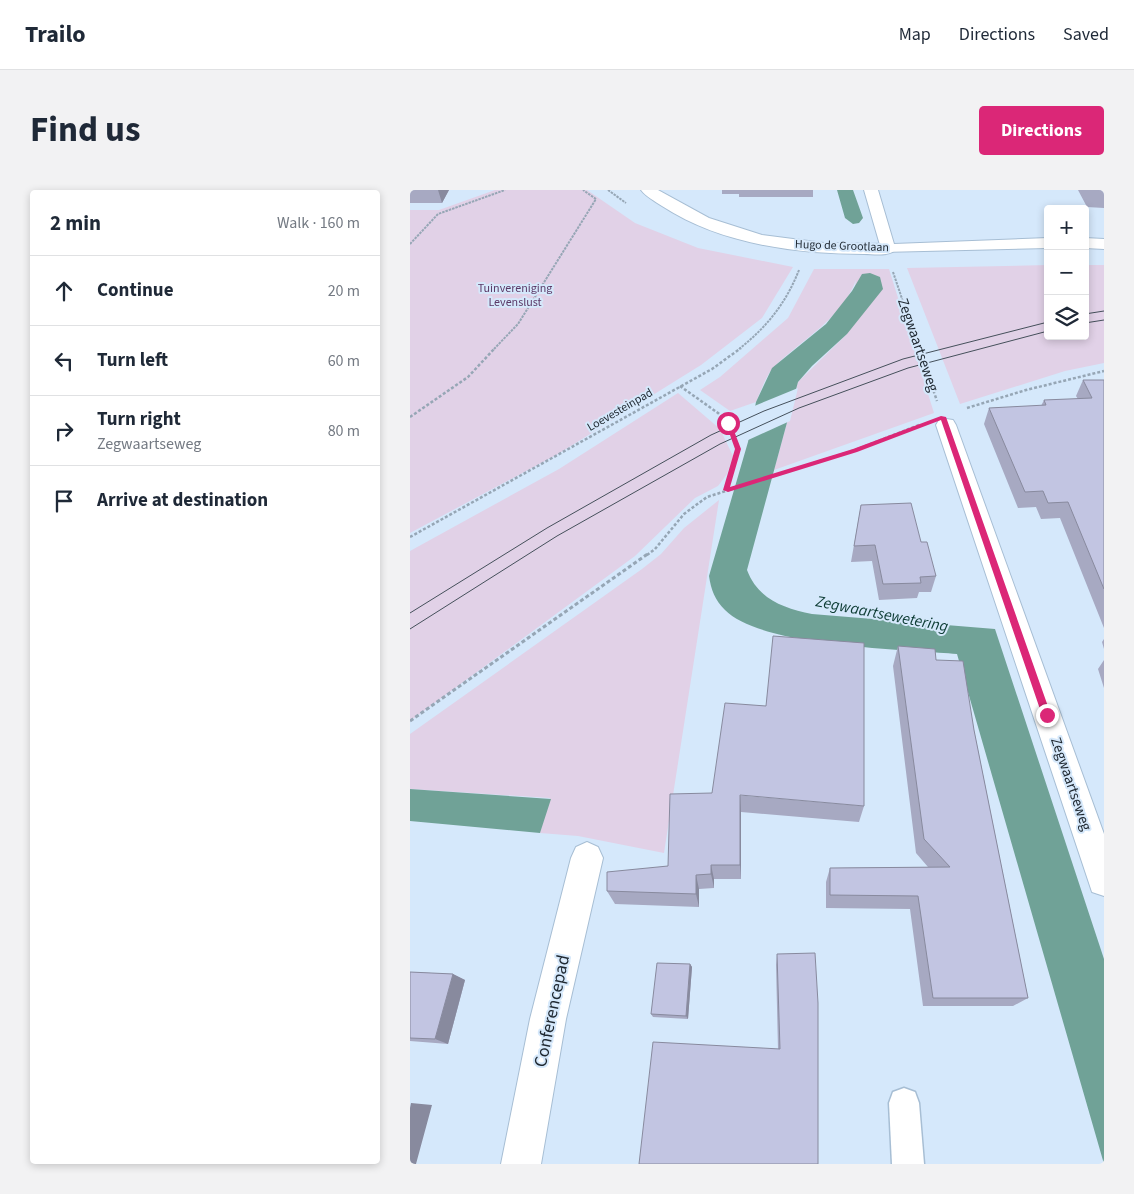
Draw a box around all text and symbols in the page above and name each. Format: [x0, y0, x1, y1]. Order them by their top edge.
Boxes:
text: Trailo [25, 17, 86, 52]
text: Map [899, 22, 931, 47]
text: Directions [959, 22, 1035, 47]
text: Saved [1063, 22, 1109, 47]
text: Find us [30, 105, 140, 155]
button: Directions [979, 106, 1104, 155]
map controls [1044, 205, 1089, 340]
button: + [1044, 205, 1089, 250]
text: 2 min [50, 208, 101, 238]
text: Walk · 160 m [277, 212, 360, 234]
street label: Hugo de Grootlaan [795, 236, 889, 256]
button: − [1044, 250, 1089, 295]
icon: ahead [50, 277, 78, 305]
text: Continue [97, 277, 174, 304]
text: 20 m [328, 280, 360, 302]
park label: Tuinvereniging Levenslust [478, 280, 552, 311]
street label: Zegwaartseweg [892, 295, 944, 395]
button: layers [1044, 295, 1089, 340]
icon: left [50, 347, 78, 375]
text: Turn left [97, 347, 168, 374]
text: 60 m [328, 350, 360, 372]
street label: Loevesteinpad [584, 384, 656, 436]
text: Turn right [97, 406, 181, 433]
route start [717, 412, 740, 435]
icon: right [50, 417, 78, 445]
text: 80 m [328, 420, 360, 442]
text: Zegwaartseweg [97, 433, 201, 455]
icon: arrive [50, 487, 78, 515]
text: Arrive at destination [97, 487, 268, 514]
water label: Zegwaartsewetering [813, 590, 950, 638]
route end [1036, 704, 1059, 727]
street label: Zegwaartseweg [1045, 734, 1097, 834]
street label: Conferencepad [528, 953, 576, 1069]

